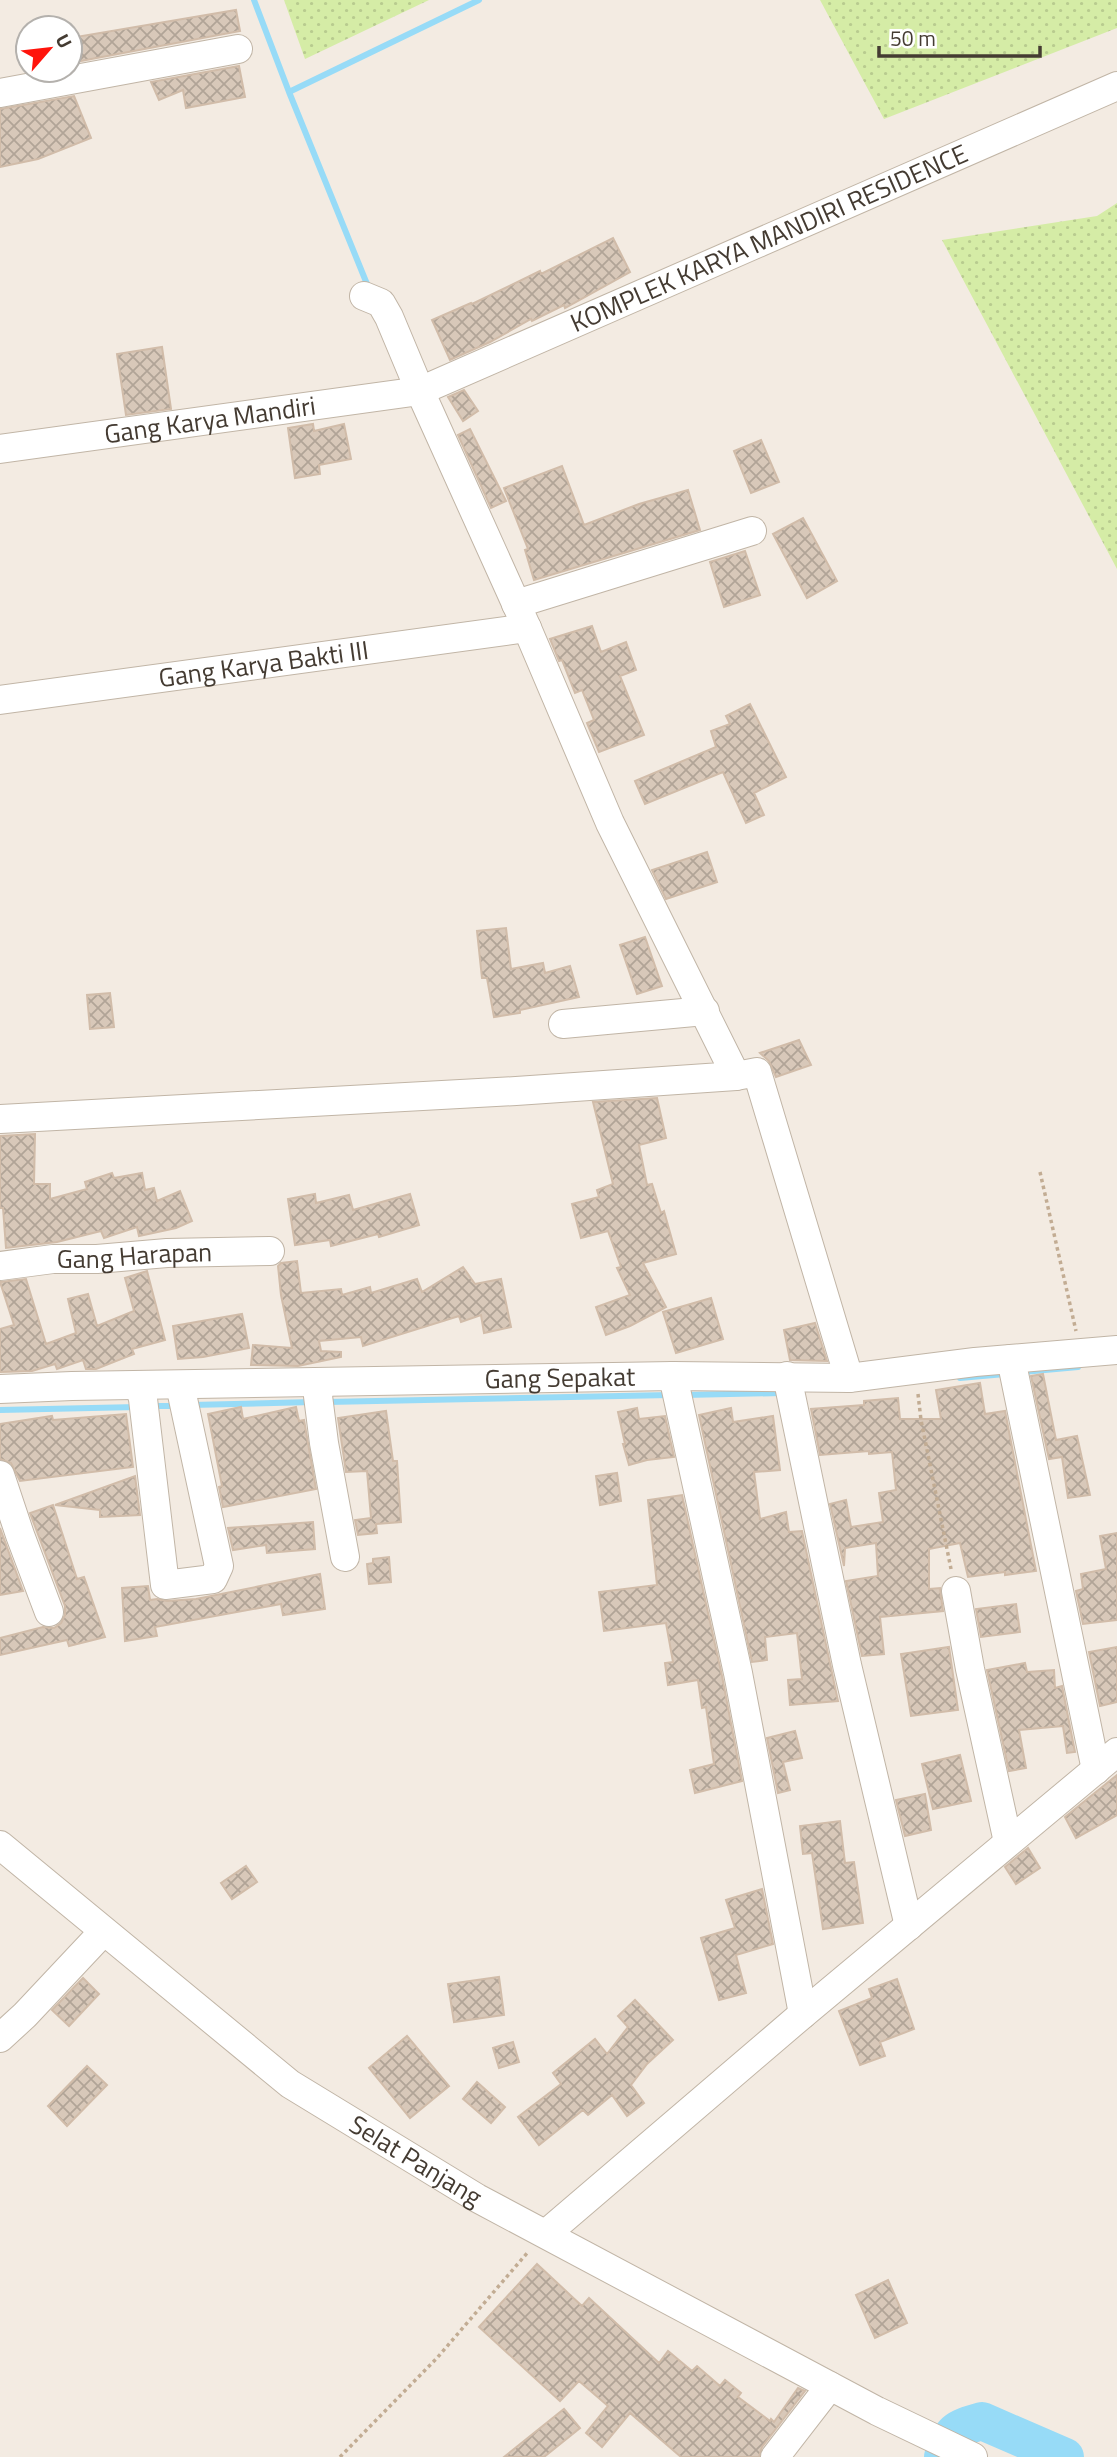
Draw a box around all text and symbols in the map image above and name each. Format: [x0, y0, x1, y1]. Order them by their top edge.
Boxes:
north arrow [14, 14, 84, 84]
scale bar [879, 14, 1040, 58]
text: 50 m [890, 22, 936, 54]
text: U [49, 28, 80, 53]
street label: KOMPLEK KARYA MANDIRI RESIDENCE [564, 134, 974, 342]
street label: Gang Karya Mandiri [102, 386, 318, 453]
street label: Gang Karya Bakti III [156, 630, 371, 697]
street label: Gang Harapan [57, 1232, 212, 1278]
street label: Gang Sepakat [484, 1357, 636, 1398]
street label: Selat Panjang [342, 2105, 490, 2216]

